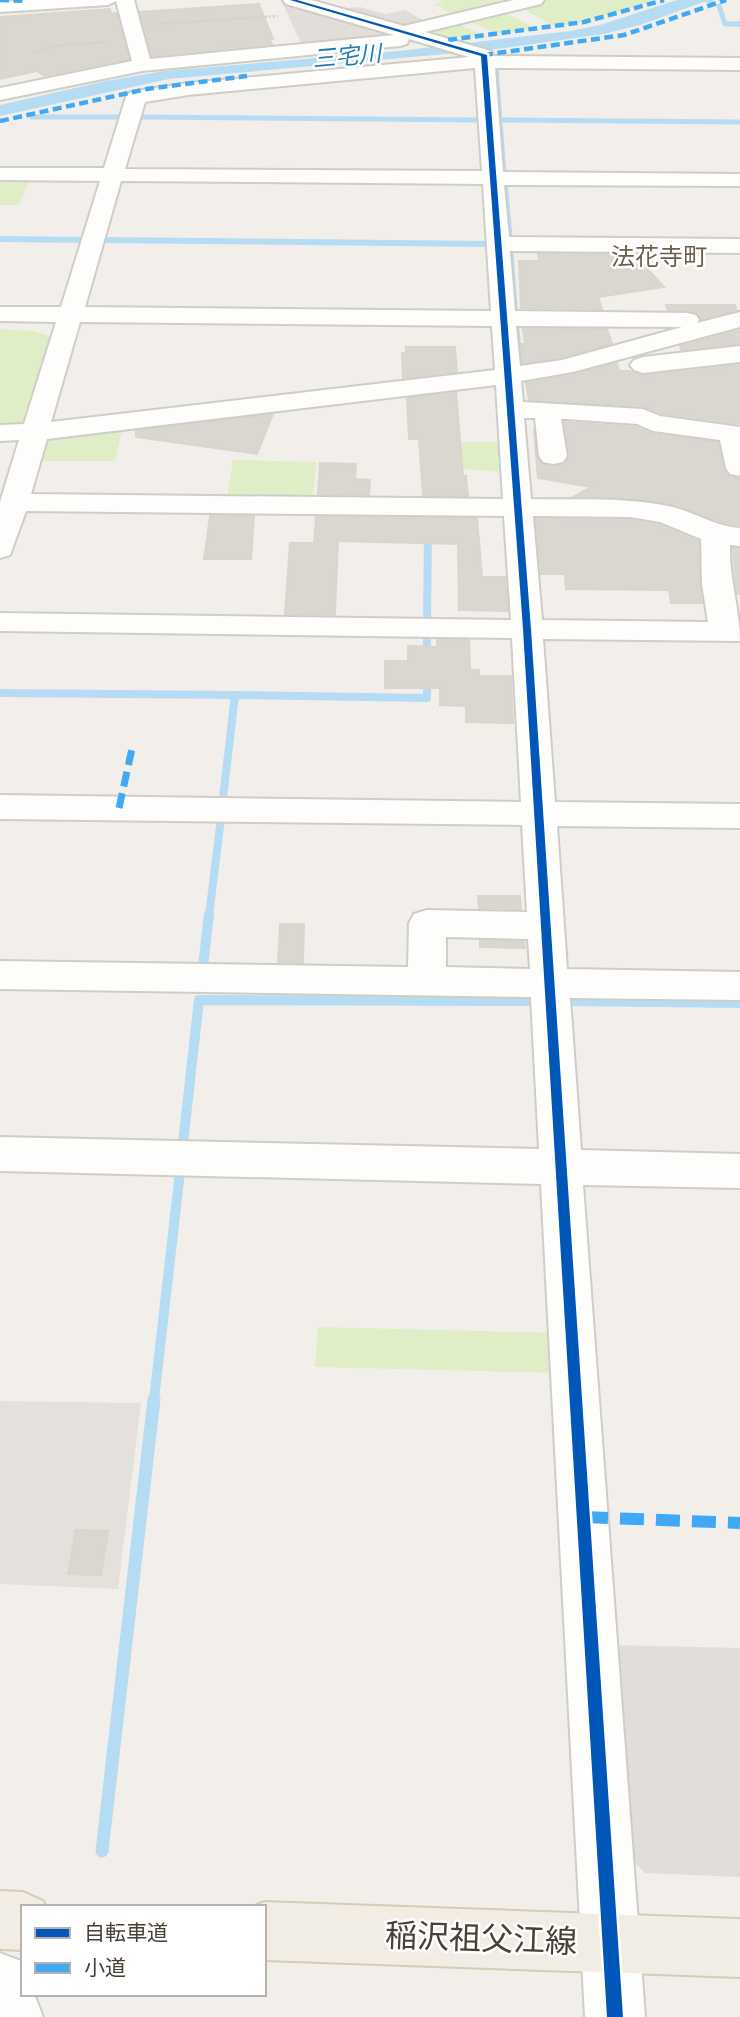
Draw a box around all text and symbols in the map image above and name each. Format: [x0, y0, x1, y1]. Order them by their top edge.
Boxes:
water label: 三宅川 [311, 40, 386, 74]
district label: 法花寺町 [611, 243, 707, 272]
legend [21, 1905, 266, 1996]
street label: 稲沢祖父江線 [384, 1917, 578, 1963]
text: 自転車道 [84, 1921, 168, 1946]
text: 小道 [84, 1956, 126, 1981]

